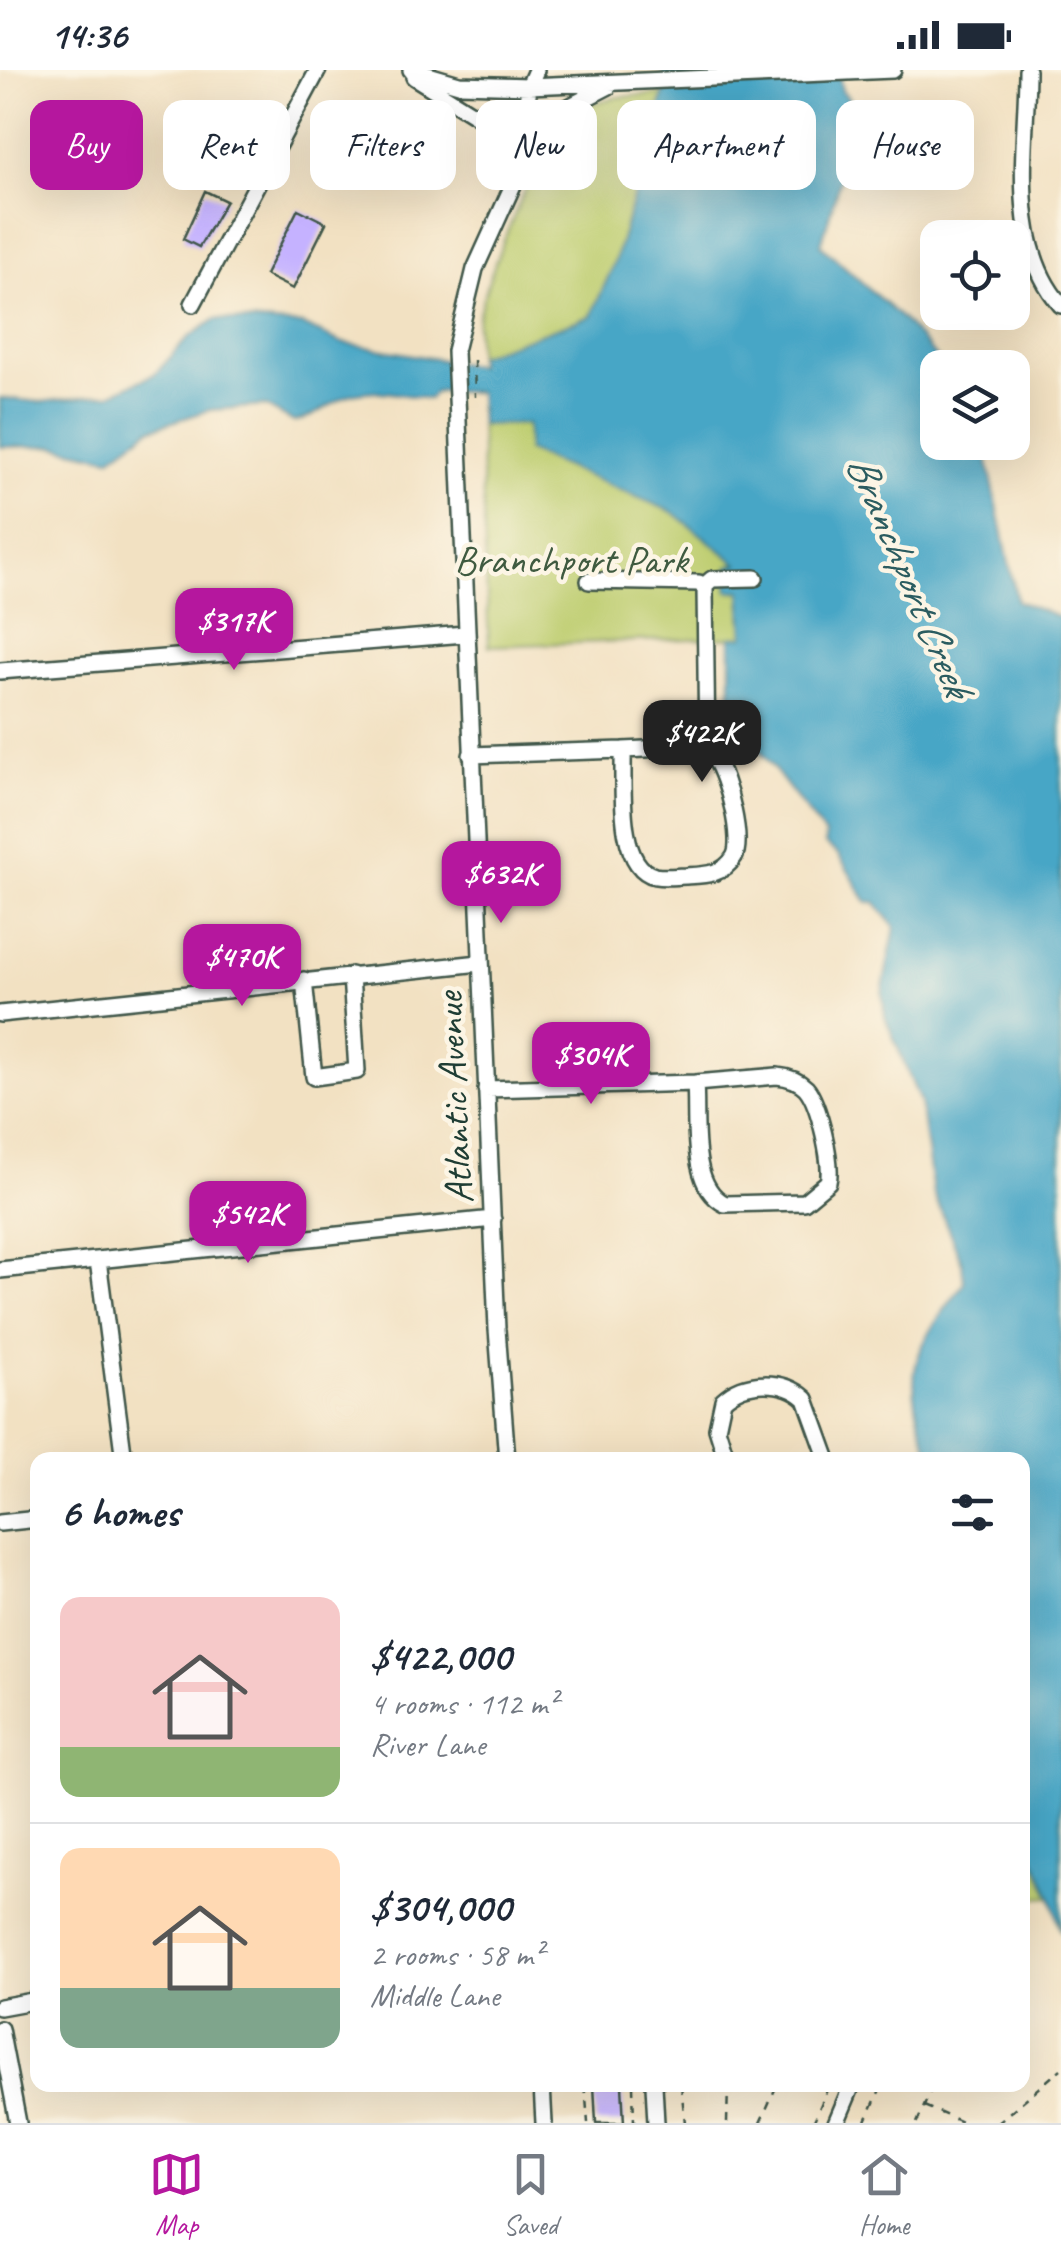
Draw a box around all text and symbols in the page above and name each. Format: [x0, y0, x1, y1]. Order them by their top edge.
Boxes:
text: 14:36 [50, 12, 127, 59]
chip: Buy [30, 100, 143, 190]
chip: Rent [163, 100, 290, 190]
chip: Filters [310, 100, 456, 190]
chip: New [476, 100, 597, 190]
chip: Apartment [617, 100, 816, 190]
chip: House [836, 100, 974, 190]
map controls [920, 220, 1030, 460]
button: locate [920, 220, 1030, 330]
button: layers [920, 350, 1030, 460]
water label: Branchport Creek [834, 447, 987, 711]
park label: Branchport Park [455, 535, 690, 585]
pin: $317K [164, 588, 304, 673]
text: $317K [197, 600, 271, 641]
pin: $422K [632, 700, 772, 785]
text: $422K [665, 712, 739, 753]
pin: $632K [431, 841, 571, 926]
text: $632K [464, 853, 538, 894]
pin: $470K [172, 924, 312, 1009]
text: $470K [205, 936, 279, 977]
street label: Atlantic Avenue [423, 988, 485, 1205]
pin: $304K [521, 1022, 661, 1107]
text: $304K [554, 1034, 628, 1075]
pin: $542K [178, 1181, 318, 1266]
text: $542K [211, 1193, 285, 1234]
icon: filters [945, 1485, 1000, 1540]
text: 6 homes [60, 1486, 179, 1539]
text: $422,000 [370, 1630, 511, 1683]
icon: home [140, 1637, 260, 1757]
text: 4 rooms · 112 m² [370, 1683, 557, 1724]
text: River Lane [370, 1724, 485, 1765]
text: $304,000 [370, 1881, 511, 1934]
icon: home [140, 1888, 260, 2008]
text: 2 rooms · 58 m² [370, 1934, 543, 1975]
text: Middle Lane [370, 1975, 500, 2016]
tab: Map [149, 2147, 204, 2242]
tab: Saved [503, 2147, 558, 2242]
tab: Home [857, 2147, 912, 2242]

